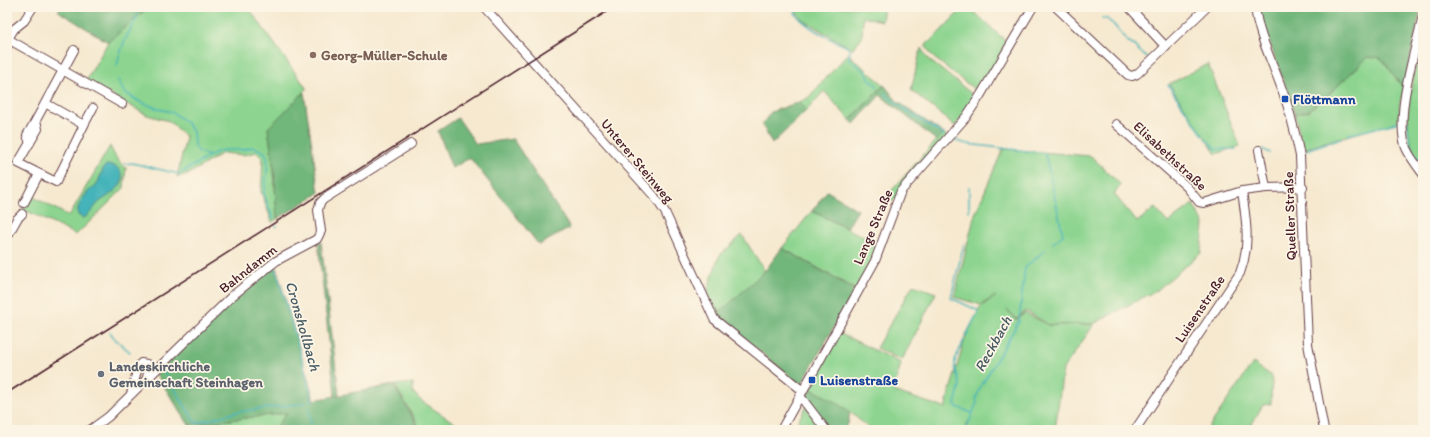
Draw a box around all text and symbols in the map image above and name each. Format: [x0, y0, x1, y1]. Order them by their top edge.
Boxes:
place label: Georg-Müller-Schule [321, 47, 448, 64]
marker: Georg-Müller-Schule [308, 50, 318, 60]
place label: Flöttmann [1293, 91, 1356, 108]
marker: Flöttmann [1280, 94, 1290, 104]
street label: Unterer Steinweg [597, 115, 678, 207]
street label: Elisabethstraße [1130, 118, 1211, 195]
street label: Queller Straße [1280, 171, 1300, 261]
street label: Lange Straße [849, 186, 897, 267]
street label: Bahndamm [216, 241, 281, 297]
street label: Luisenstraße [1171, 272, 1229, 346]
water label: Cronshollbach [282, 279, 324, 373]
water label: Reckbach [970, 313, 1016, 375]
place label: Landeskirchliche Gemeinschaft Steinhagen [109, 358, 263, 391]
marker: Landeskirchliche Gemeinschaft Steinhagen [96, 369, 106, 379]
place label: Luisenstraße [820, 372, 898, 389]
marker: Luisenstraße [807, 375, 817, 385]

